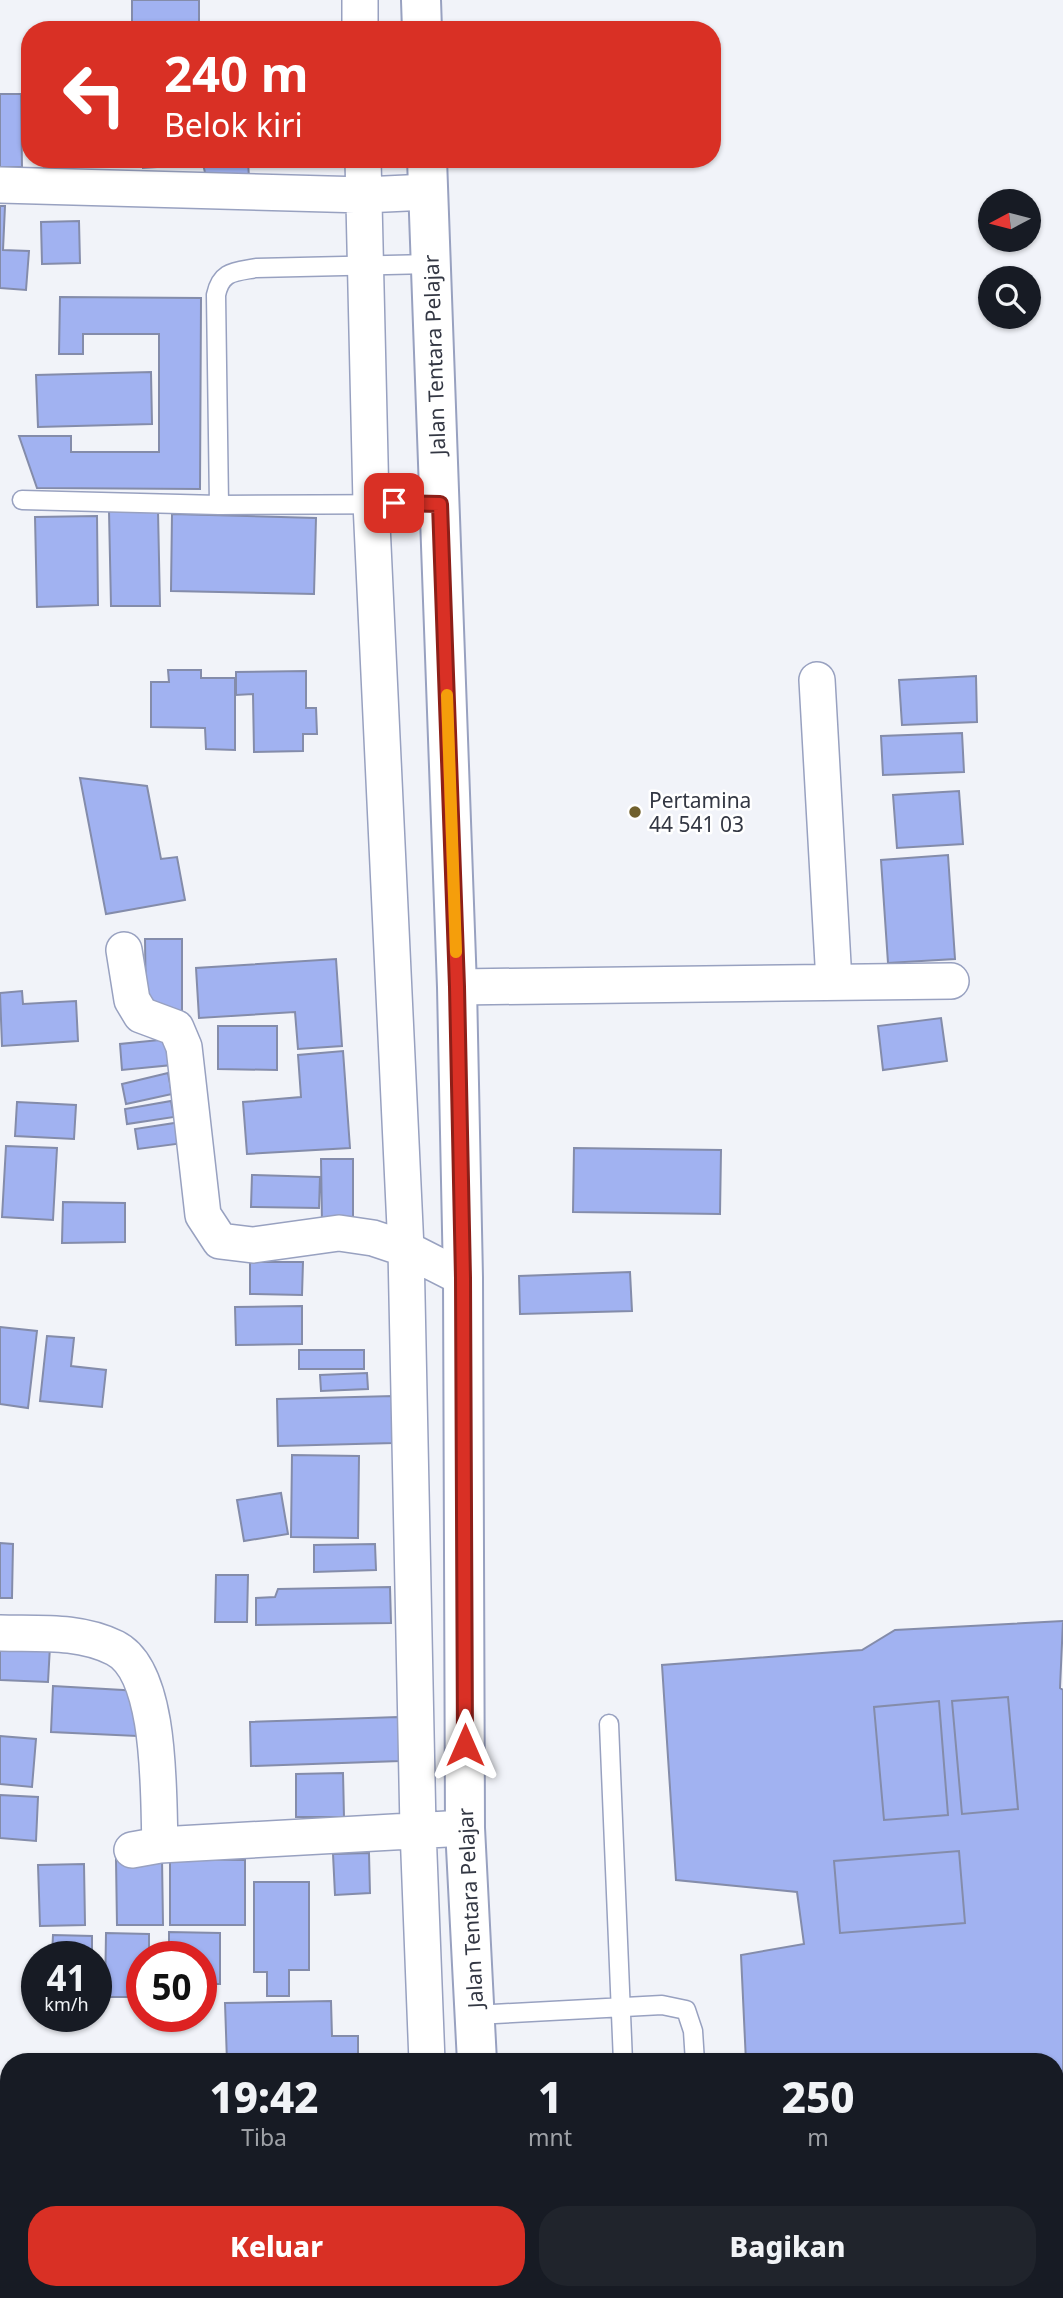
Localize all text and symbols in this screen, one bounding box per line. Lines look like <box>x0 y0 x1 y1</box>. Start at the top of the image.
text: 240 m <box>164 40 309 106</box>
icon: left <box>49 49 140 140</box>
text: Belok kiri <box>164 103 303 146</box>
north arrow <box>978 189 1041 252</box>
map controls <box>978 189 1041 329</box>
street label: Jalan Tentara Pelajar <box>416 254 452 458</box>
button: search <box>978 266 1041 329</box>
pin <box>364 473 424 533</box>
icon: arrive <box>375 484 413 522</box>
place label: Pertamina 44 541 03 <box>649 786 751 838</box>
marker: Pertamina 44 541 03 <box>627 804 643 820</box>
position arrow <box>428 1708 502 1782</box>
street label: Jalan Tentara Pelajar <box>451 1807 489 2011</box>
speed limit sign: 50 <box>126 1941 217 2032</box>
text: 41 <box>46 1954 87 2001</box>
text: km/h <box>44 1992 89 2016</box>
text: 19:42 <box>210 2068 319 2125</box>
text: 1 <box>538 2068 562 2125</box>
text: 250 <box>782 2068 854 2125</box>
text: Tiba <box>241 2121 287 2153</box>
text: mnt <box>528 2121 572 2153</box>
text: m <box>807 2121 829 2153</box>
button: Keluar <box>28 2206 525 2286</box>
button: Bagikan <box>539 2206 1036 2286</box>

